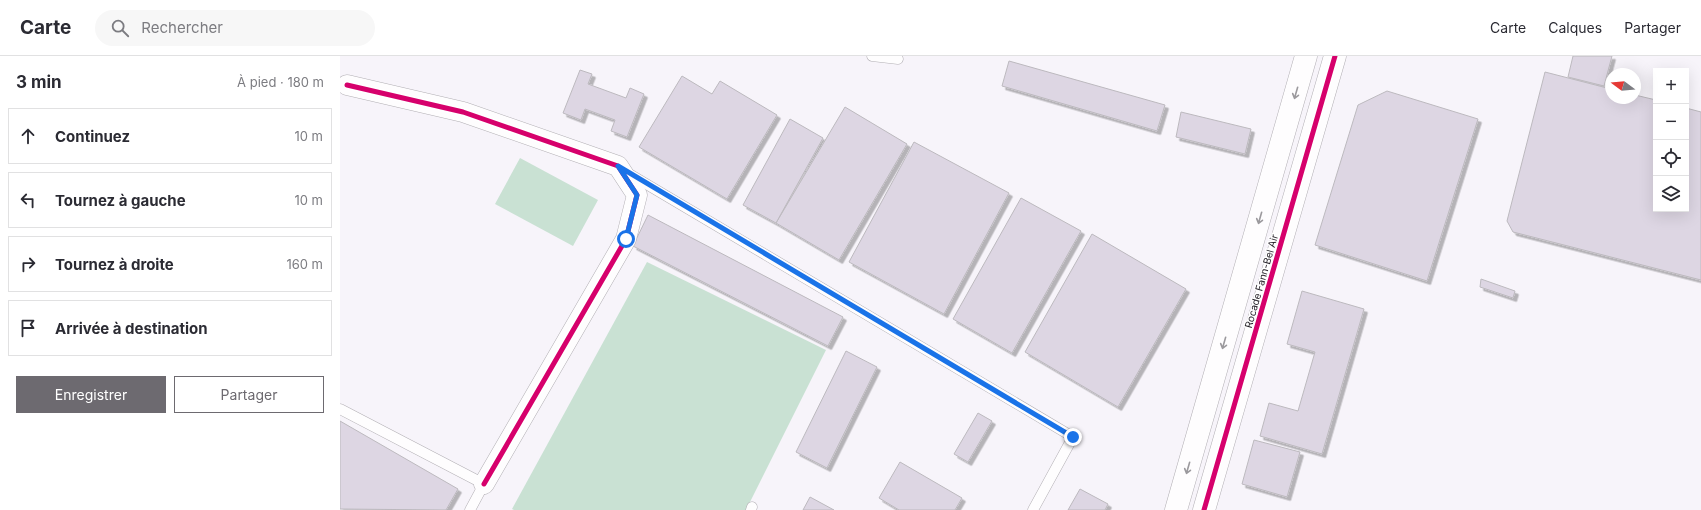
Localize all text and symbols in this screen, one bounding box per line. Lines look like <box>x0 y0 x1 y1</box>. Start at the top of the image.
search box <box>95 10 375 46</box>
text: Carte <box>20 16 71 39</box>
icon: search <box>109 17 131 39</box>
text: Rechercher <box>141 18 223 37</box>
text: Carte <box>1490 19 1526 36</box>
text: Calques <box>1548 19 1602 36</box>
text: Partager <box>1624 19 1681 36</box>
north arrow <box>1605 68 1641 104</box>
map controls <box>1653 68 1689 212</box>
button: + <box>1653 68 1689 104</box>
text: 3 min <box>16 72 62 92</box>
text: À pied · 180 m <box>237 74 324 90</box>
one-way arrow <box>1292 87 1299 100</box>
button: − <box>1653 104 1689 140</box>
icon: ahead <box>17 125 39 147</box>
text: Continuez <box>55 127 130 146</box>
text: 10 m <box>294 128 323 144</box>
button: locate <box>1653 140 1689 176</box>
button: layers <box>1653 176 1689 212</box>
icon: left <box>17 189 39 211</box>
text: Tournez à gauche <box>55 191 186 210</box>
text: 10 m <box>294 192 323 208</box>
one-way arrow <box>1256 212 1263 225</box>
route start <box>617 230 635 248</box>
street label: Rocade Fann-Bel Air <box>1242 233 1280 329</box>
icon: right <box>17 253 39 275</box>
text: Tournez à droite <box>55 255 174 274</box>
text: 160 m <box>286 256 323 272</box>
icon: arrive <box>17 317 39 339</box>
text: Arrivée à destination <box>55 319 208 338</box>
one-way arrow <box>1220 337 1227 350</box>
button: Enregistrer <box>16 376 166 413</box>
button: Partager <box>174 376 324 413</box>
route end <box>1064 428 1082 446</box>
one-way arrow <box>1184 462 1191 475</box>

